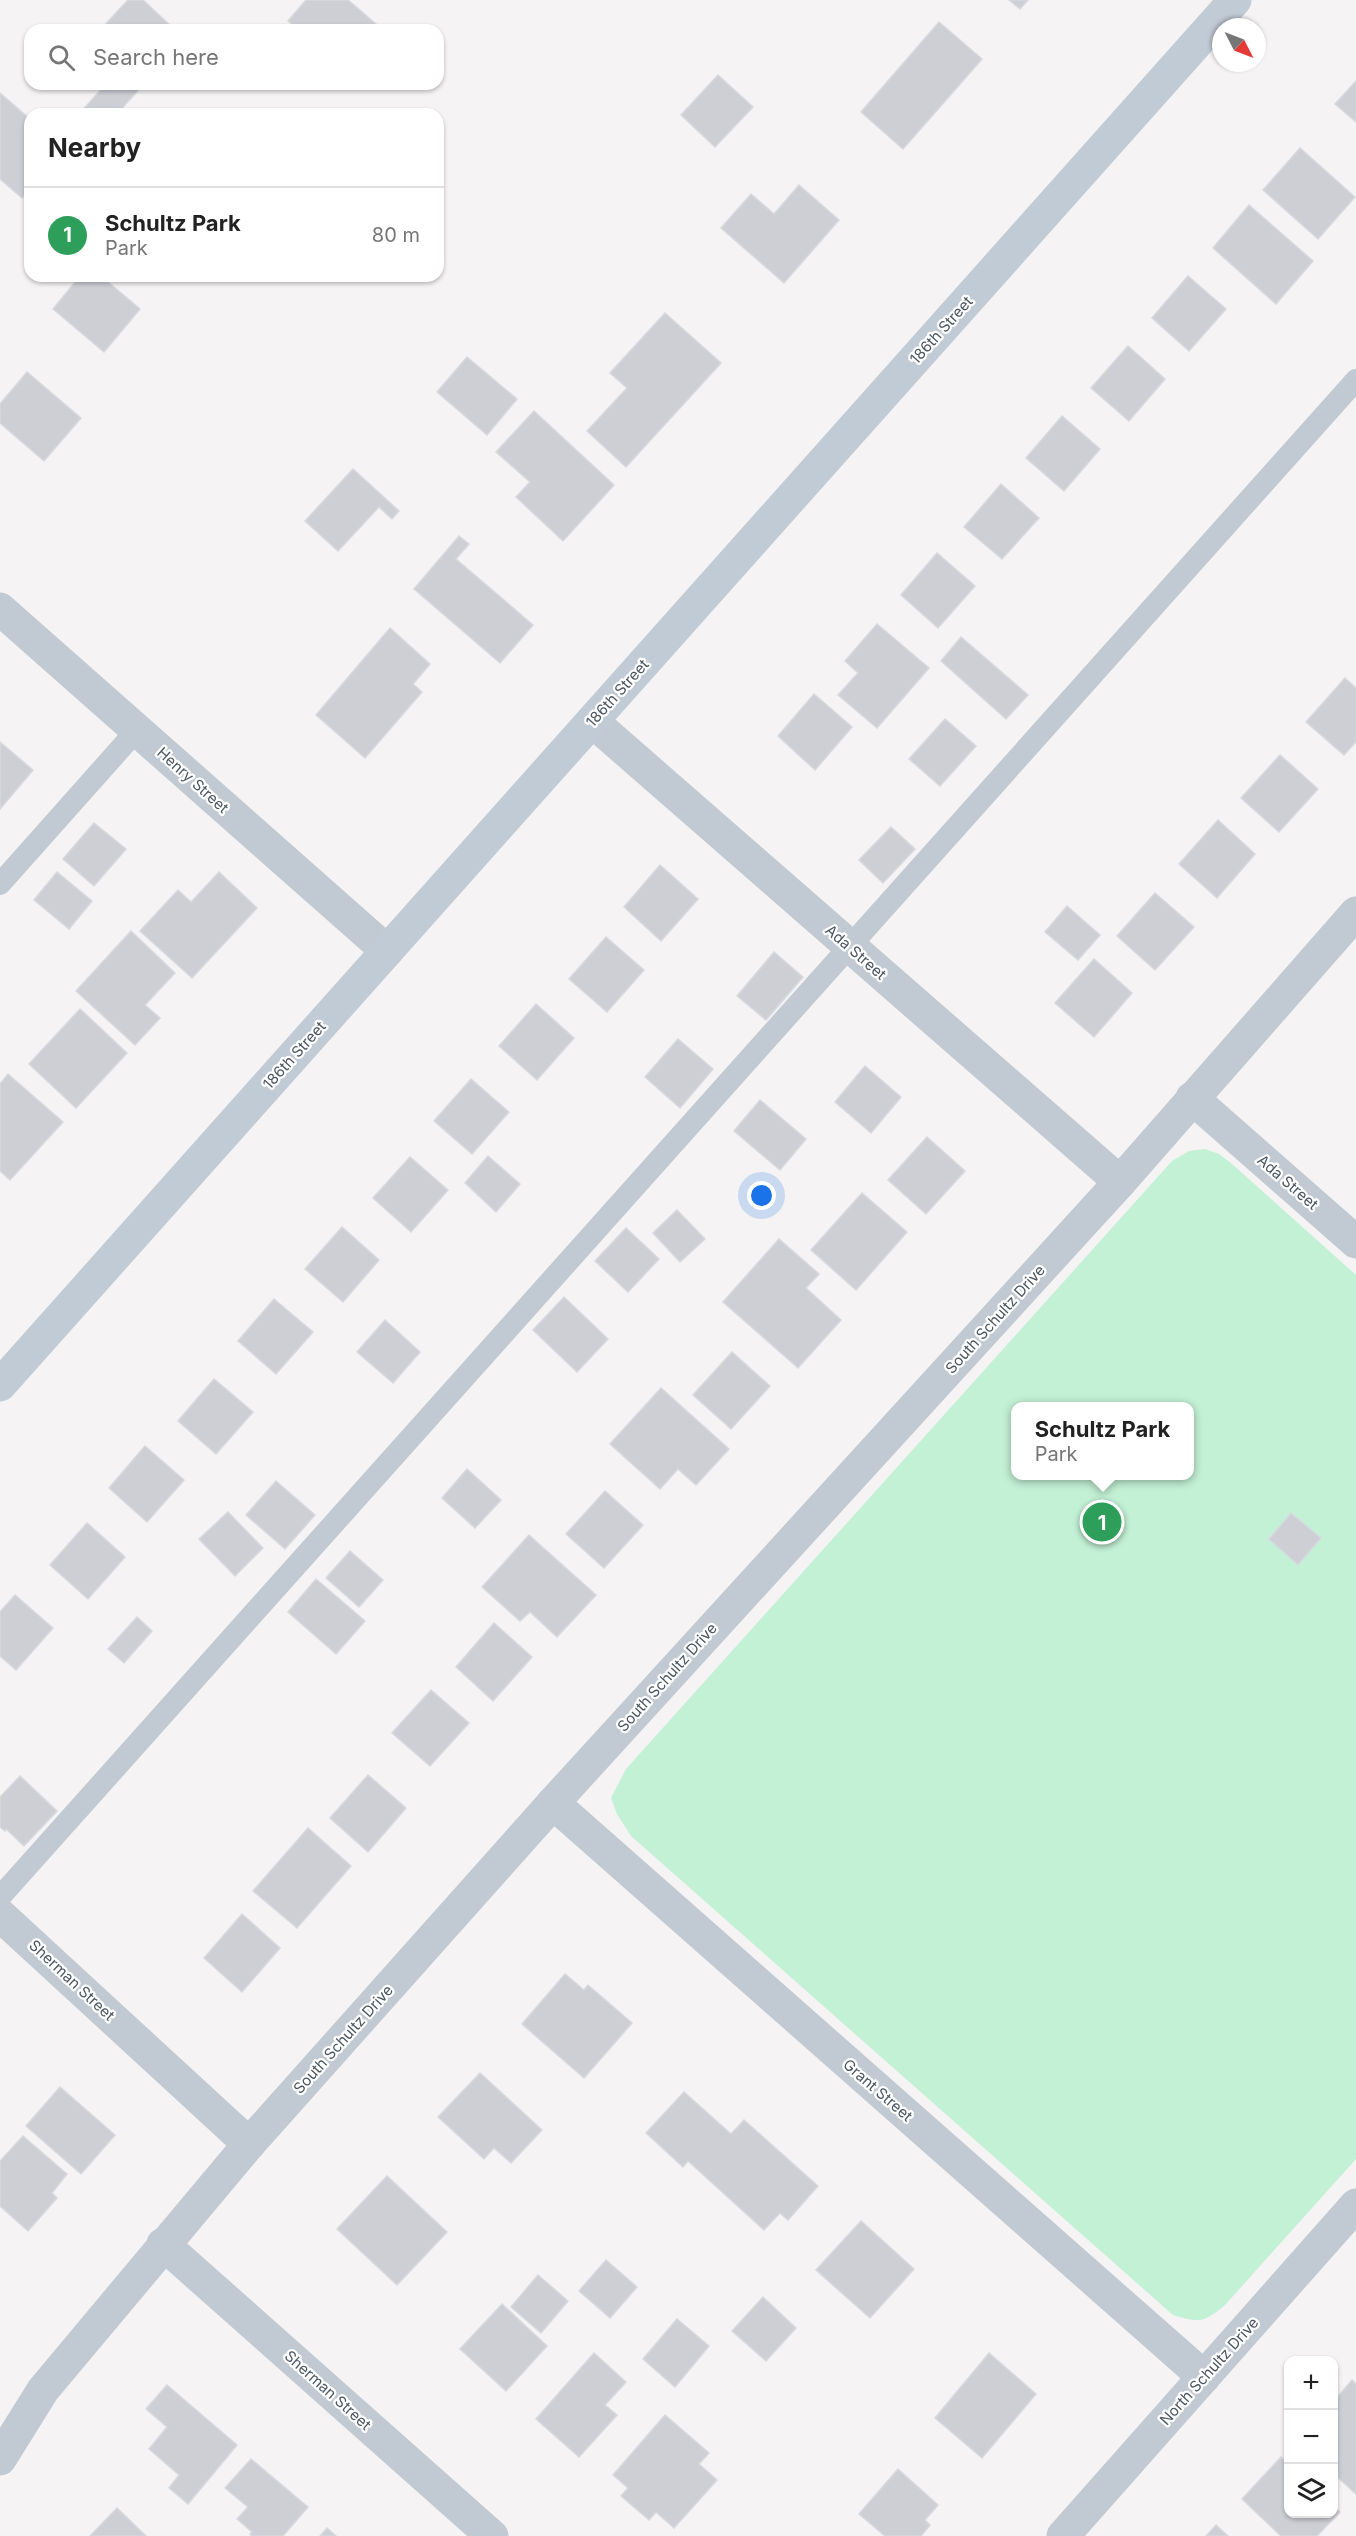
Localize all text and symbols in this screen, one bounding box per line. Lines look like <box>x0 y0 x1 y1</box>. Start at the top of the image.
north arrow <box>1212 18 1266 72</box>
search box <box>24 24 444 90</box>
icon: search <box>45 41 78 74</box>
text: Search here <box>93 44 219 70</box>
text: Nearby <box>48 132 141 163</box>
text: Schultz Park <box>105 210 241 236</box>
text: 1 <box>63 223 72 247</box>
text: 80 m <box>372 223 420 247</box>
text: Park <box>105 236 148 260</box>
street label: 186th Street <box>905 292 977 368</box>
street label: 186th Street <box>581 655 653 731</box>
street label: Henry Street <box>153 743 233 817</box>
street label: Ada Street <box>822 920 890 984</box>
street label: 186th Street <box>258 1017 330 1093</box>
street label: Ada Street <box>1254 1150 1322 1214</box>
your location <box>747 1181 776 1210</box>
street label: South Schultz Drive <box>941 1261 1049 1377</box>
popup <box>1011 1402 1194 1480</box>
text: Schultz Park <box>1035 1416 1170 1442</box>
text: Park <box>1035 1442 1077 1466</box>
pin: 1 <box>1082 1500 1122 1544</box>
street label: South Schultz Drive <box>613 1619 721 1735</box>
street label: Sherman Street <box>25 1936 119 2025</box>
street label: South Schultz Drive <box>289 1981 397 2097</box>
street label: Grant Street <box>839 2055 917 2125</box>
street label: North Schultz Drive <box>1156 2313 1262 2429</box>
street label: Sherman Street <box>281 2346 375 2434</box>
map controls <box>1284 2356 1338 2518</box>
button: + <box>1284 2356 1338 2410</box>
button: − <box>1284 2410 1338 2464</box>
button: layers <box>1284 2464 1338 2518</box>

